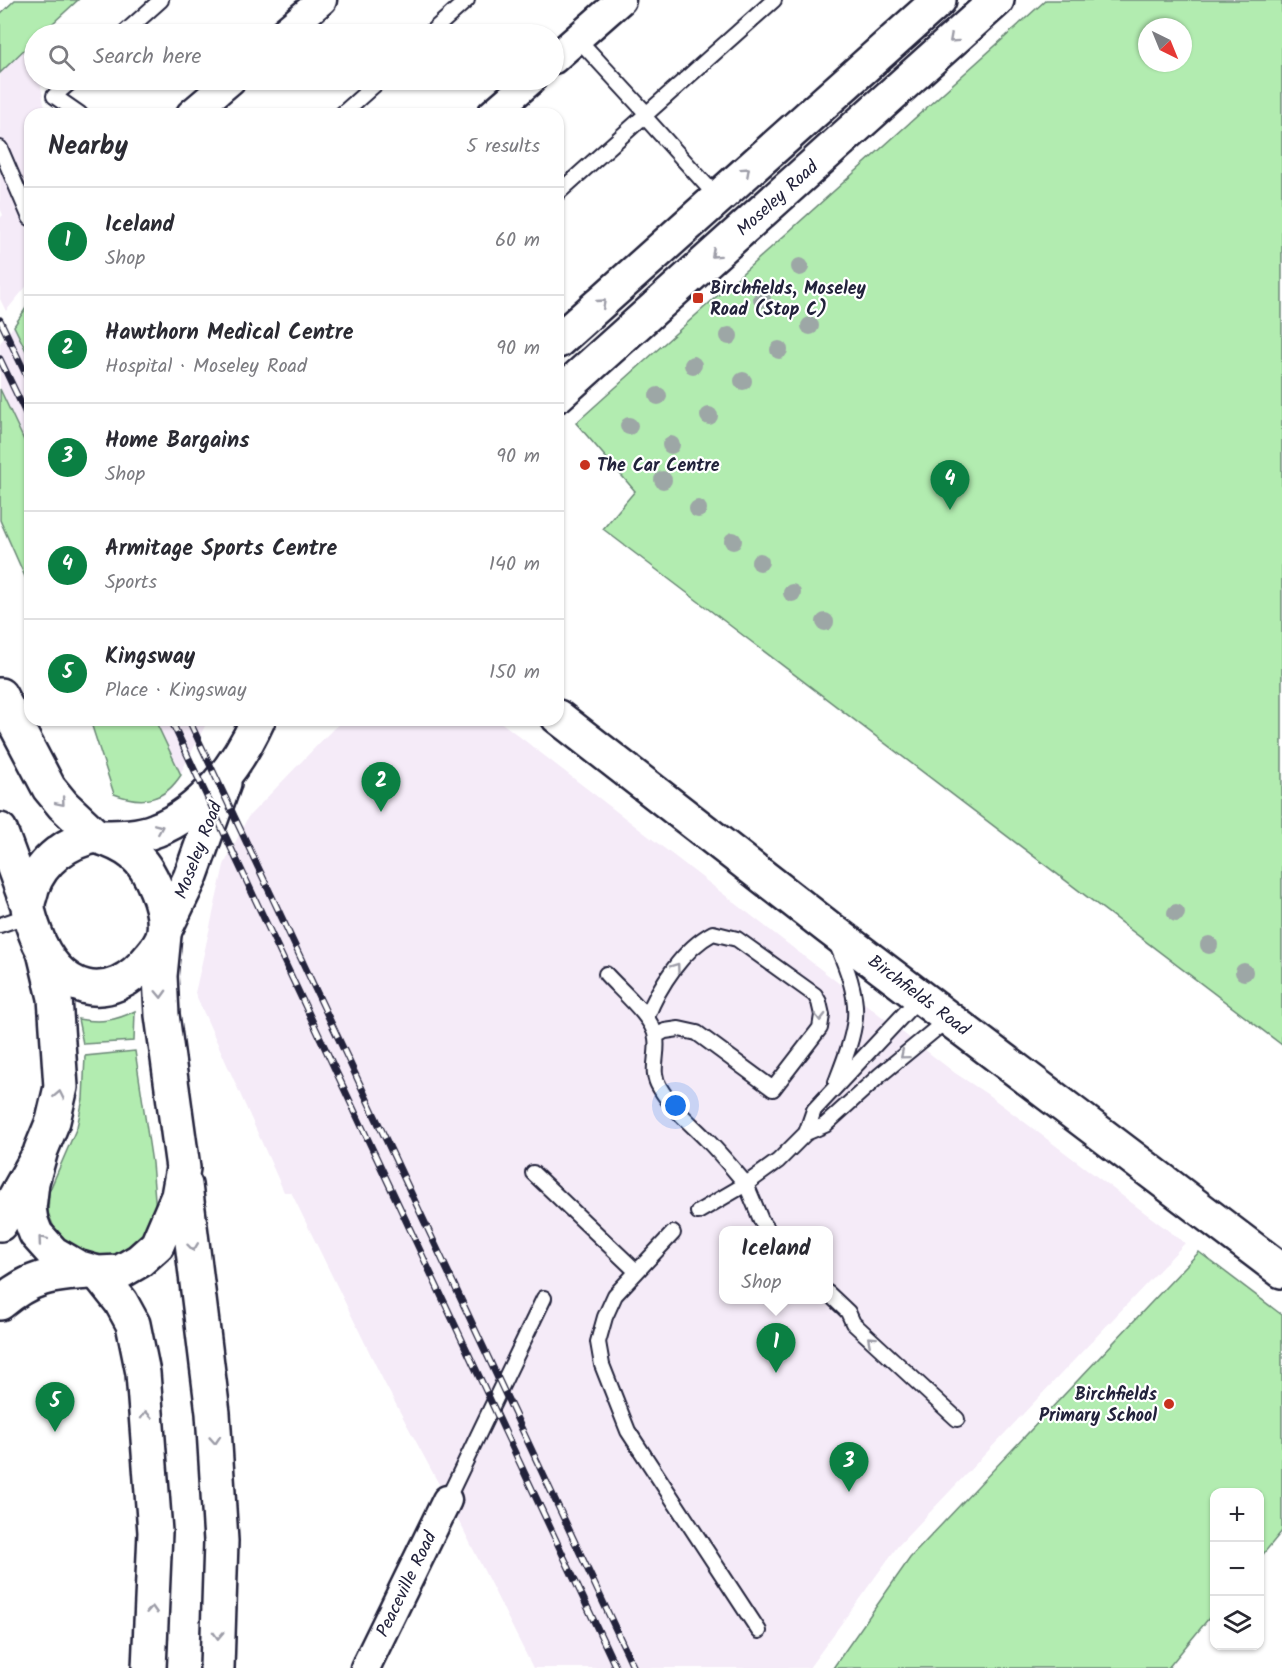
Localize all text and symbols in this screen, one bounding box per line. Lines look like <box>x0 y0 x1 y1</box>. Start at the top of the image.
north arrow <box>1138 18 1192 72</box>
search box <box>24 24 564 90</box>
one-way arrow <box>950 32 960 43</box>
text: Search here <box>93 40 201 75</box>
icon: search <box>45 41 78 74</box>
text: Nearby <box>48 126 128 168</box>
text: 5 results <box>466 131 540 163</box>
street label: Moseley Road <box>730 153 827 244</box>
one-way arrow <box>739 167 750 178</box>
text: Iceland <box>105 208 174 243</box>
text: 1 <box>64 225 71 257</box>
text: 60 m <box>495 225 540 257</box>
text: Shop <box>105 243 145 275</box>
one-way arrow <box>711 247 722 258</box>
place label: Birchfields, Moseley Road (Stop C) <box>710 275 867 325</box>
marker: Birchfields, Moseley Road (Stop C) <box>691 291 705 305</box>
one-way arrow <box>595 299 606 310</box>
text: Hawthorn Medical Centre <box>105 316 354 351</box>
text: 2 <box>62 333 73 365</box>
text: 90 m <box>496 333 540 365</box>
text: Hospital · Moseley Road <box>105 351 307 383</box>
text: Home Bargains <box>105 424 249 459</box>
text: 3 <box>62 441 73 473</box>
text: 90 m <box>496 441 540 473</box>
place label: The Car Centre <box>597 452 720 481</box>
marker: The Car Centre <box>578 458 592 472</box>
text: Shop <box>105 459 145 491</box>
pin: 4 <box>930 460 970 510</box>
text: Armitage Sports Centre <box>105 532 337 567</box>
text: 4 <box>62 549 73 581</box>
text: 140 m <box>489 549 540 581</box>
text: Sports <box>105 567 157 599</box>
text: Kingsway <box>105 640 195 675</box>
text: 5 <box>62 657 73 689</box>
text: 150 m <box>489 657 540 689</box>
text: Place · Kingsway <box>105 675 246 707</box>
pin: 2 <box>362 762 400 812</box>
one-way arrow <box>53 795 64 806</box>
street label: Moseley Road <box>168 797 232 904</box>
one-way arrow <box>152 823 163 835</box>
street label: Birchfields Road <box>861 948 976 1045</box>
one-way arrow <box>669 963 680 974</box>
one-way arrow <box>155 989 167 998</box>
one-way arrow <box>814 1013 826 1022</box>
one-way arrow <box>900 1047 911 1058</box>
one-way arrow <box>52 1090 65 1100</box>
your location <box>661 1091 690 1120</box>
popup <box>719 1226 833 1304</box>
text: Iceland <box>741 1232 811 1267</box>
one-way arrow <box>38 1236 49 1247</box>
one-way arrow <box>186 1242 198 1251</box>
text: Shop <box>741 1267 781 1299</box>
pin: 1 <box>756 1324 796 1373</box>
one-way arrow <box>867 1336 878 1347</box>
place label: Birchfields Primary School <box>1039 1381 1158 1431</box>
pin: 5 <box>36 1382 74 1432</box>
marker: Birchfields Primary School <box>1162 1397 1176 1411</box>
one-way arrow <box>140 1410 153 1420</box>
one-way arrow <box>208 1436 221 1445</box>
pin: 3 <box>830 1442 868 1492</box>
map controls <box>1210 1488 1264 1650</box>
button: + <box>1210 1488 1264 1542</box>
street label: Peaceville Road <box>369 1526 446 1642</box>
button: − <box>1210 1542 1264 1596</box>
button: layers <box>1210 1596 1264 1650</box>
one-way arrow <box>145 1605 158 1614</box>
one-way arrow <box>212 1631 225 1640</box>

